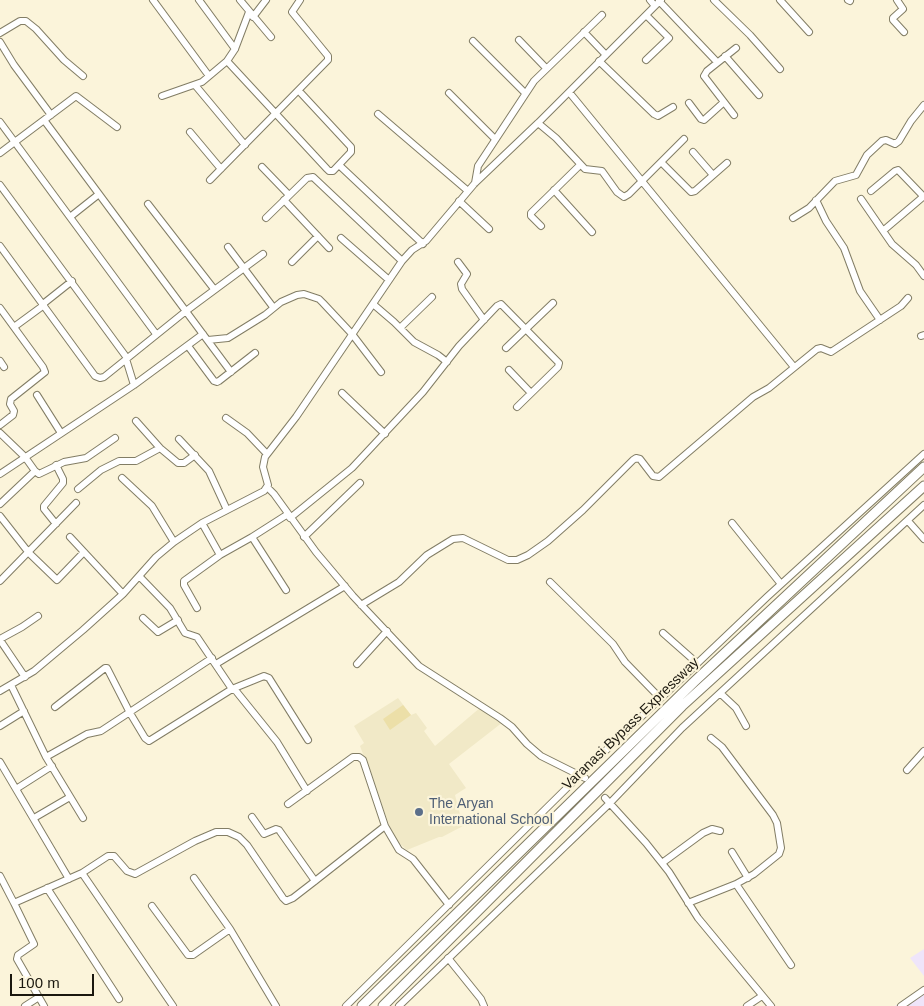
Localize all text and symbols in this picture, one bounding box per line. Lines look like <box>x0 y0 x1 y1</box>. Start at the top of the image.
street label: Varanasi Bypass Expressway <box>559 654 703 794</box>
place label: The Aryan International School <box>429 796 553 829</box>
marker: The Aryan International School <box>413 806 425 818</box>
scale bar <box>12 964 96 996</box>
text: 100 m <box>18 974 60 991</box>

